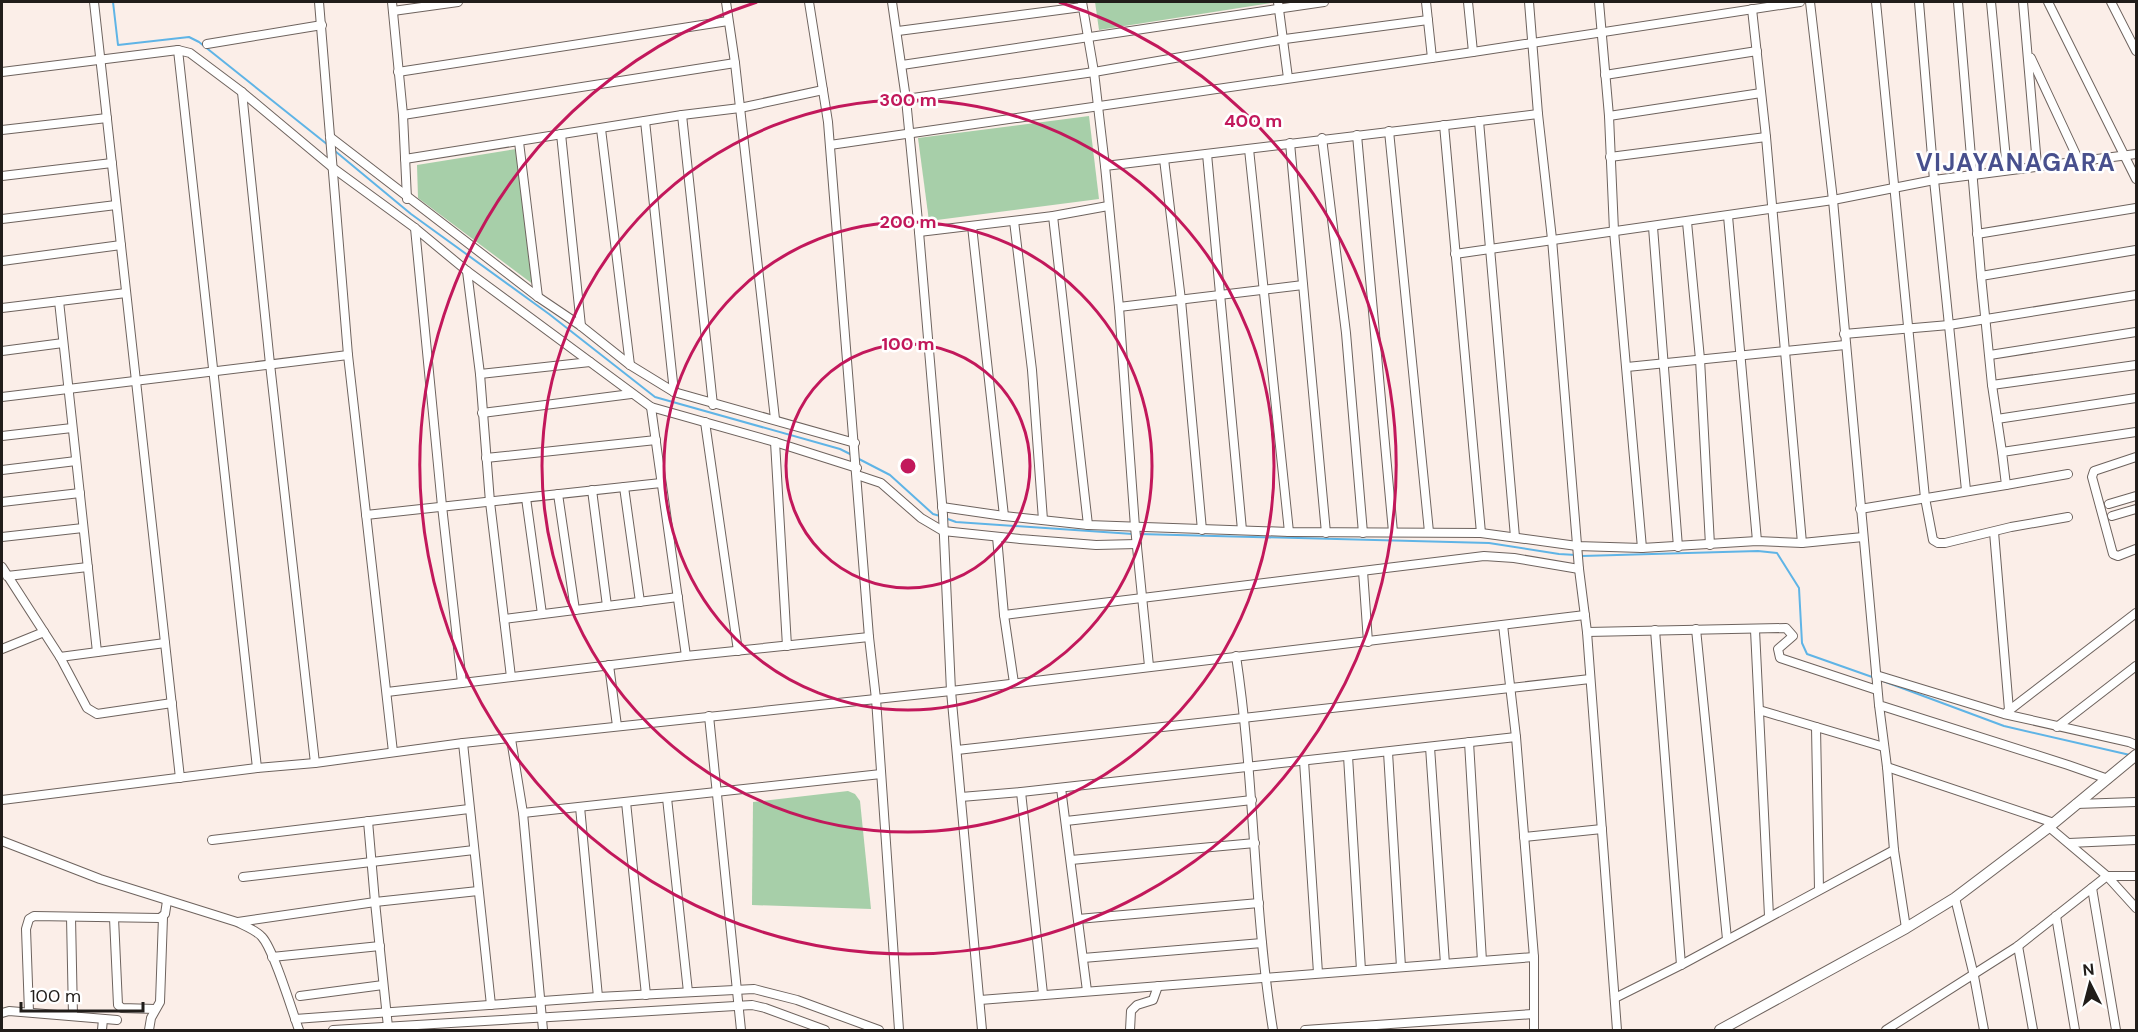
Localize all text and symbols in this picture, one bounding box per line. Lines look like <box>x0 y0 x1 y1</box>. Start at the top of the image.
text: 300 m <box>879 88 937 112</box>
text: 400 m <box>1224 109 1282 133</box>
district label: VIJAYANAGARA <box>1916 147 2116 178</box>
text: 200 m <box>880 210 936 234</box>
text: 100 m <box>881 332 935 356</box>
centre of rings <box>898 456 918 476</box>
north arrow <box>2060 954 2120 1014</box>
text: N <box>2082 959 2095 981</box>
scale bar <box>21 975 142 1013</box>
text: 100 m <box>30 984 81 1008</box>

